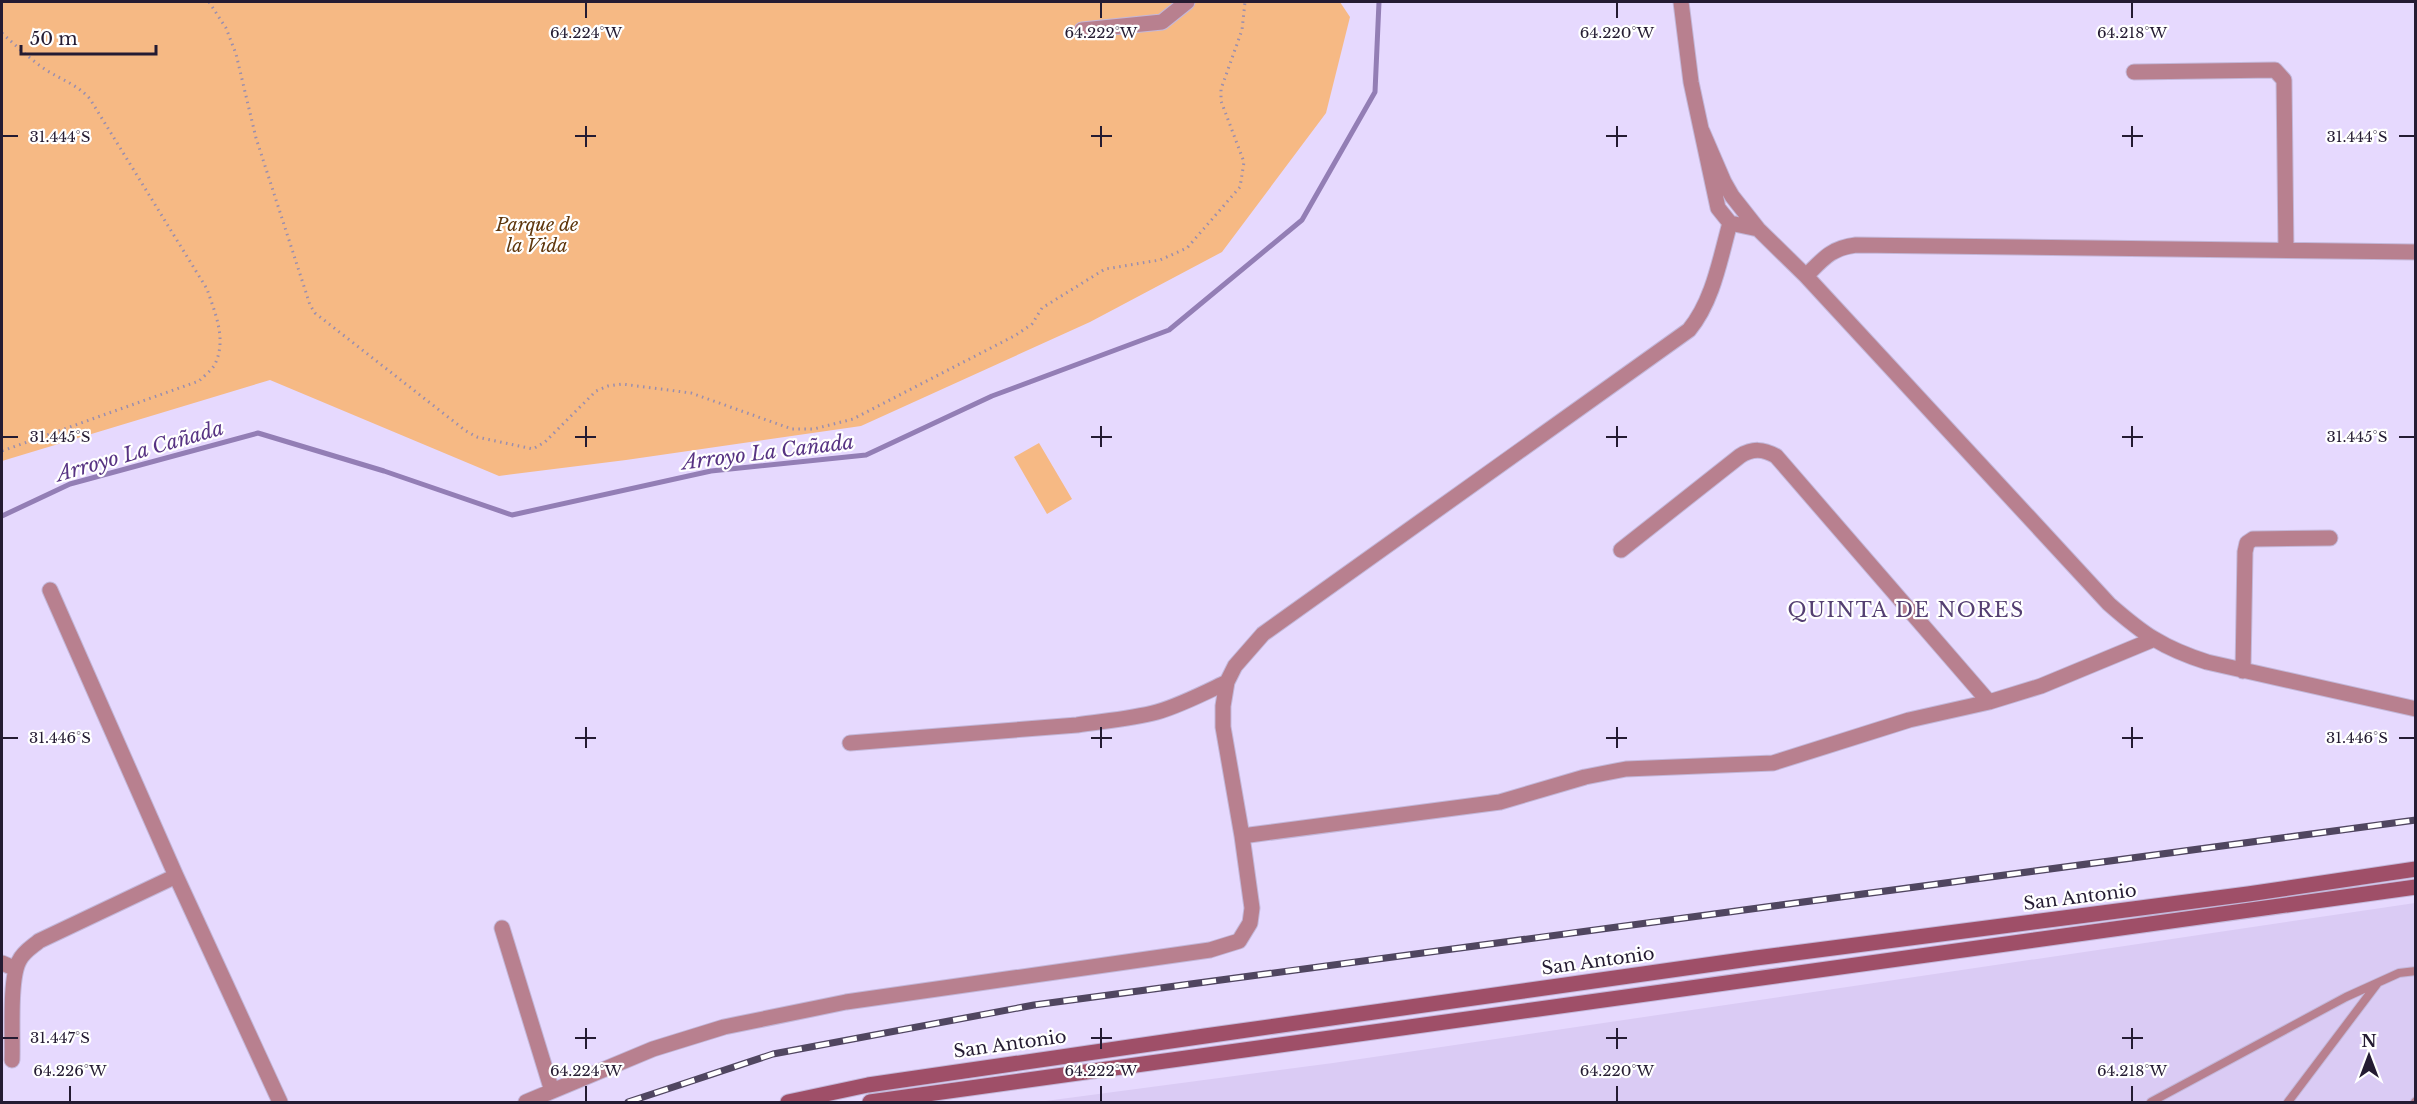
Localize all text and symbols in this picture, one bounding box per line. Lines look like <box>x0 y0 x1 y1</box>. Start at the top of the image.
scale bar <box>21 18 156 56</box>
text: 64.224°W <box>550 23 622 42</box>
text: 64.222°W <box>1065 23 1138 42</box>
text: 64.220°W <box>1580 23 1655 42</box>
text: 64.218°W <box>2097 23 2167 42</box>
text: 50 m <box>30 28 78 50</box>
text: 31.444°S <box>30 127 90 146</box>
text: 31.444°S <box>2327 127 2387 146</box>
park label: Parque de la Vida <box>495 214 578 257</box>
water label: Arroyo La Cañada <box>51 416 226 487</box>
text: 31.445°S <box>30 427 90 446</box>
text: 31.445°S <box>2327 427 2387 446</box>
water label: Arroyo La Cañada <box>678 430 855 475</box>
district label: QUINTA DE NORES <box>1787 598 2025 622</box>
text: 31.446°S <box>29 728 91 747</box>
text: 31.446°S <box>2326 728 2388 747</box>
street label: San Antonio <box>2022 879 2138 915</box>
street label: San Antonio <box>1540 942 1656 980</box>
street label: San Antonio <box>952 1025 1068 1063</box>
north arrow <box>2339 1026 2399 1086</box>
text: 31.447°S <box>30 1028 90 1047</box>
text: N <box>2361 1031 2377 1051</box>
text: 64.226°W <box>33 1061 107 1080</box>
text: 64.224°W <box>550 1061 622 1080</box>
text: 64.222°W <box>1065 1061 1138 1080</box>
text: 64.220°W <box>1580 1061 1655 1080</box>
text: 64.218°W <box>2097 1061 2167 1080</box>

